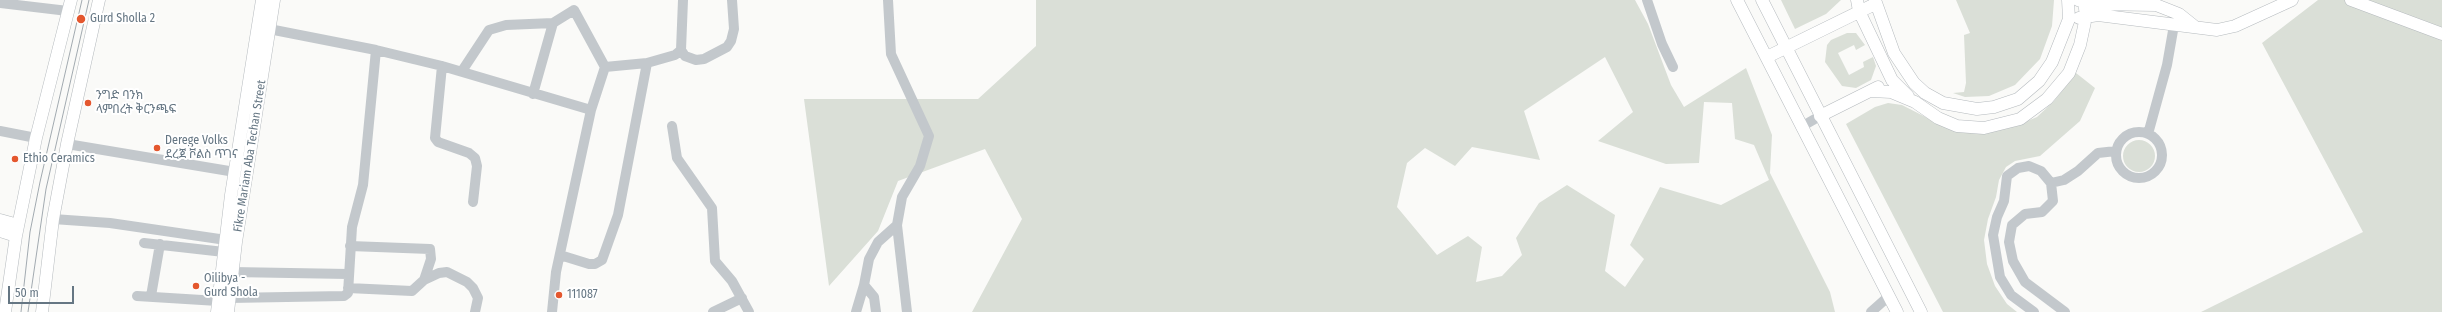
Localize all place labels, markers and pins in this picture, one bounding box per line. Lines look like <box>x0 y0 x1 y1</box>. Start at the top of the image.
place label: Gurd Sholla 2 <box>90 12 155 26</box>
marker: Gurd Sholla 2 <box>75 13 87 25</box>
place label: ንግድ ባንክ ላምበረት ቅርንጫፍ <box>96 89 176 117</box>
marker: ንግድ ባንክ ላምበረት ቅርንጫፍ <box>83 98 93 108</box>
place label: Derege Volks ደረጀ ቮልስ ጥገና <box>165 134 238 162</box>
marker: Derege Volks ደረጀ ቮልስ ጥገና <box>152 143 162 153</box>
place label: Ethio Ceramics <box>23 152 95 166</box>
marker: Ethio Ceramics <box>10 154 20 164</box>
place label: Oilibya - Gurd Shola <box>204 272 258 300</box>
marker: Oilibya - Gurd Shola <box>191 281 201 291</box>
place label: 111087 <box>567 288 598 302</box>
marker: 111087 <box>554 290 564 300</box>

